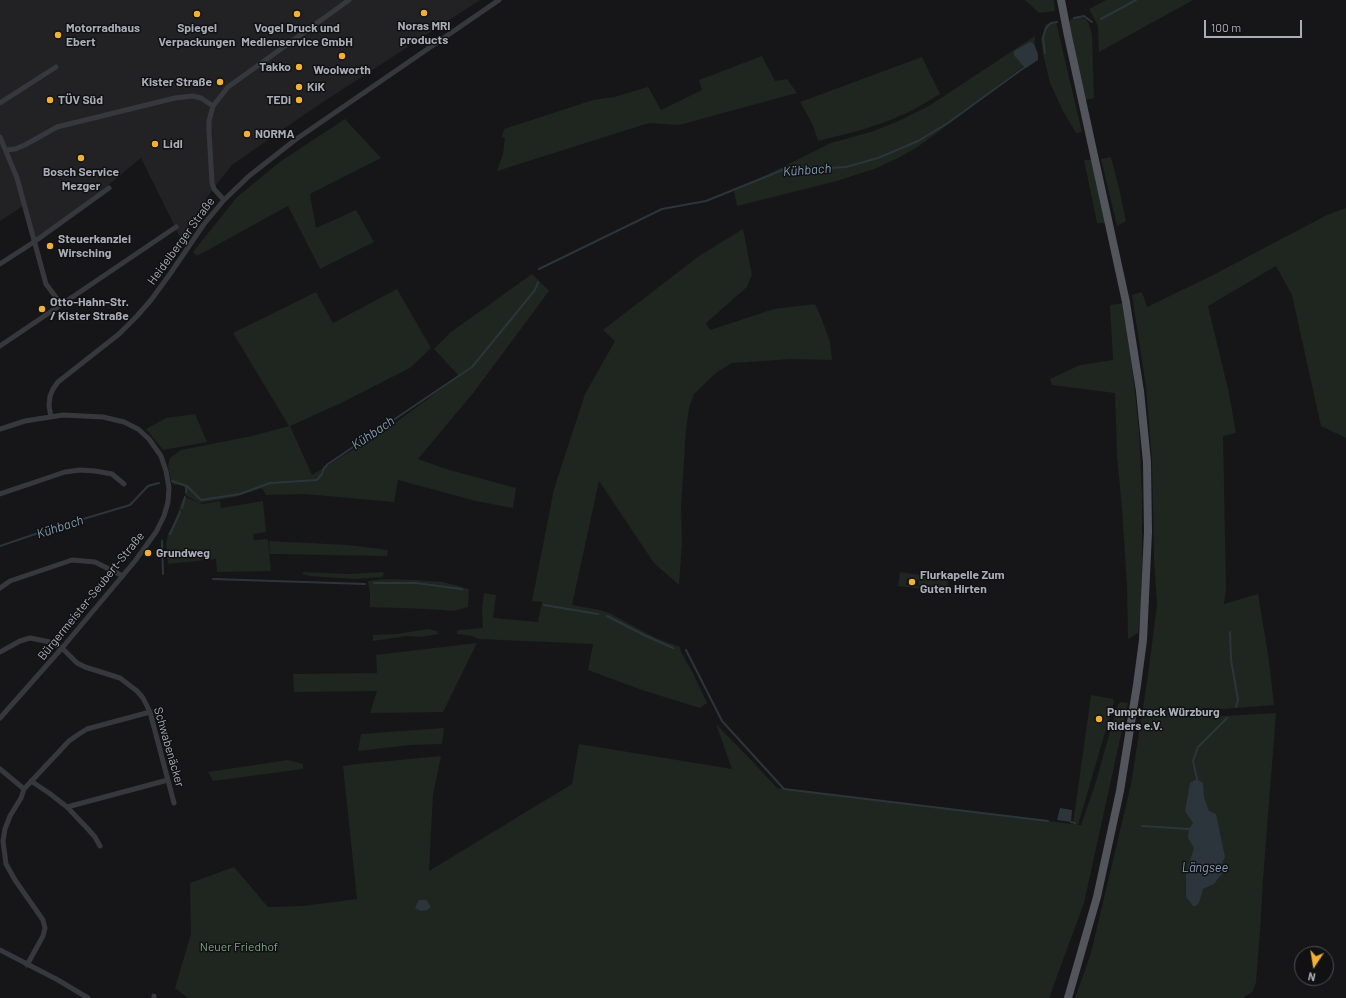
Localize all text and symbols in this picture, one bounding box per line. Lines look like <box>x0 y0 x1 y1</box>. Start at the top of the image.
marker: Noras MRI products <box>419 8 429 18</box>
marker: Spiegel Verpackungen <box>192 9 202 19</box>
marker: Vogel Druck und Medienservice GmbH <box>292 9 302 19</box>
scale bar <box>1206 12 1304 38</box>
place label: Noras MRI products <box>397 19 451 47</box>
text: 100 m <box>1211 20 1241 34</box>
place label: Motorradhaus Ebert <box>66 21 140 49</box>
place label: Spiegel Verpackungen <box>159 21 235 49</box>
place label: Vogel Druck und Medienservice GmbH <box>241 21 353 49</box>
marker: Motorradhaus Ebert <box>53 30 63 40</box>
marker: Woolworth <box>337 51 347 61</box>
place label: Takko <box>259 60 291 74</box>
marker: Takko <box>294 62 304 72</box>
place label: Woolworth <box>313 63 371 77</box>
place label: Kister Straße <box>141 75 212 89</box>
marker: Kister Straße <box>215 77 225 87</box>
place label: KiK <box>307 80 325 94</box>
marker: KiK <box>294 82 304 92</box>
place label: TÜV Süd <box>58 93 103 107</box>
place label: TEDi <box>266 93 291 107</box>
marker: TÜV Süd <box>45 95 55 105</box>
marker: TEDi <box>294 95 304 105</box>
place label: NORMA <box>255 127 294 141</box>
marker: NORMA <box>242 129 252 139</box>
place label: Lidl <box>163 137 183 151</box>
marker: Lidl <box>150 139 160 149</box>
marker: Bosch Service Mezger <box>76 153 86 163</box>
water label: Kühbach <box>782 161 832 179</box>
place label: Bosch Service Mezger <box>43 165 119 193</box>
street label: Heidelberger Straße <box>144 194 218 288</box>
place label: Steuerkanzlei Wirsching <box>58 232 131 260</box>
marker: Steuerkanzlei Wirsching <box>45 241 55 251</box>
place label: Otto-Hahn-Str. / Kister Straße <box>50 295 129 323</box>
marker: Otto-Hahn-Str. / Kister Straße <box>37 304 47 314</box>
water label: Kühbach <box>349 413 397 453</box>
water label: Kühbach <box>35 512 85 542</box>
street label: Bürgermeister-Seubert-Straße <box>35 529 147 663</box>
place label: Grundweg <box>156 546 210 560</box>
marker: Grundweg <box>143 548 153 558</box>
place label: Flurkapelle Zum Guten Hirten <box>920 568 1005 596</box>
marker: Flurkapelle Zum Guten Hirten <box>907 577 917 587</box>
street label: Schwabenäcker <box>151 705 187 789</box>
place label: Pumptrack Würzburg Riders e.V. <box>1107 705 1220 733</box>
marker: Pumptrack Würzburg Riders e.V. <box>1094 714 1104 724</box>
water label: Längsee <box>1182 860 1228 876</box>
park label: Neuer Friedhof <box>200 940 278 954</box>
north arrow <box>1294 946 1334 986</box>
text: N <box>1307 970 1317 984</box>

